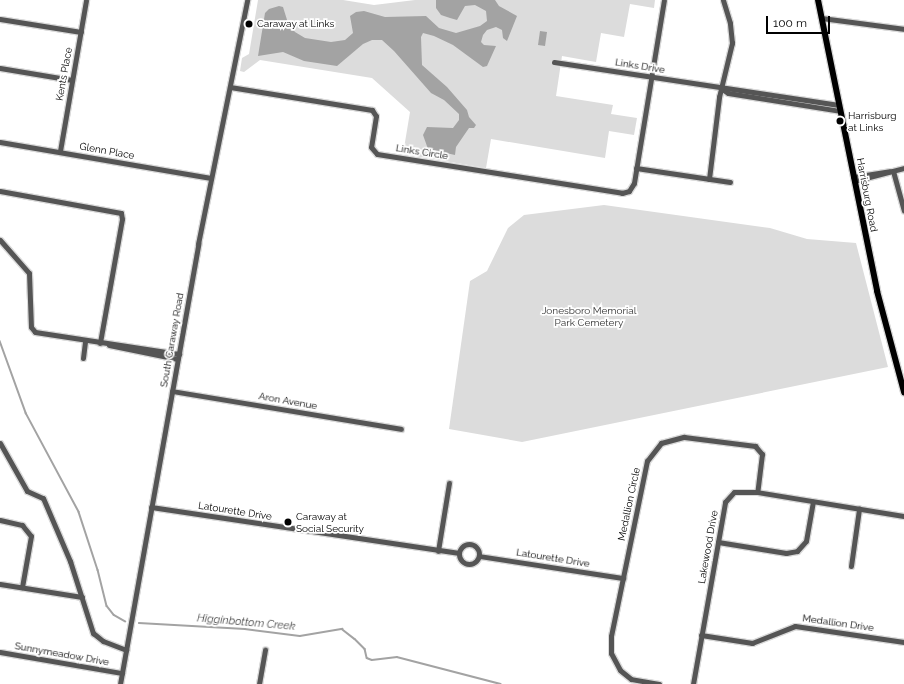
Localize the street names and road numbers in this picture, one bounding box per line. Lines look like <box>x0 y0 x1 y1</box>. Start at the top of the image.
street label: Kents Place <box>53 46 75 102</box>
street label: Links Drive <box>614 56 666 76</box>
street label: Glenn Place <box>79 140 135 162</box>
street label: Links Circle <box>395 142 449 162</box>
street label: Harrisburg Road <box>854 157 880 233</box>
street label: South Caraway Road <box>158 292 186 388</box>
street label: Aron Avenue <box>258 390 318 412</box>
street label: Medallion Circle <box>615 466 643 542</box>
street label: Latourette Drive <box>197 499 273 523</box>
street label: Lakewood Drive <box>696 509 720 585</box>
street label: Latourette Drive <box>515 546 591 570</box>
street label: Medallion Drive <box>801 612 875 634</box>
street label: Sunnymeadow Drive <box>14 640 110 668</box>

